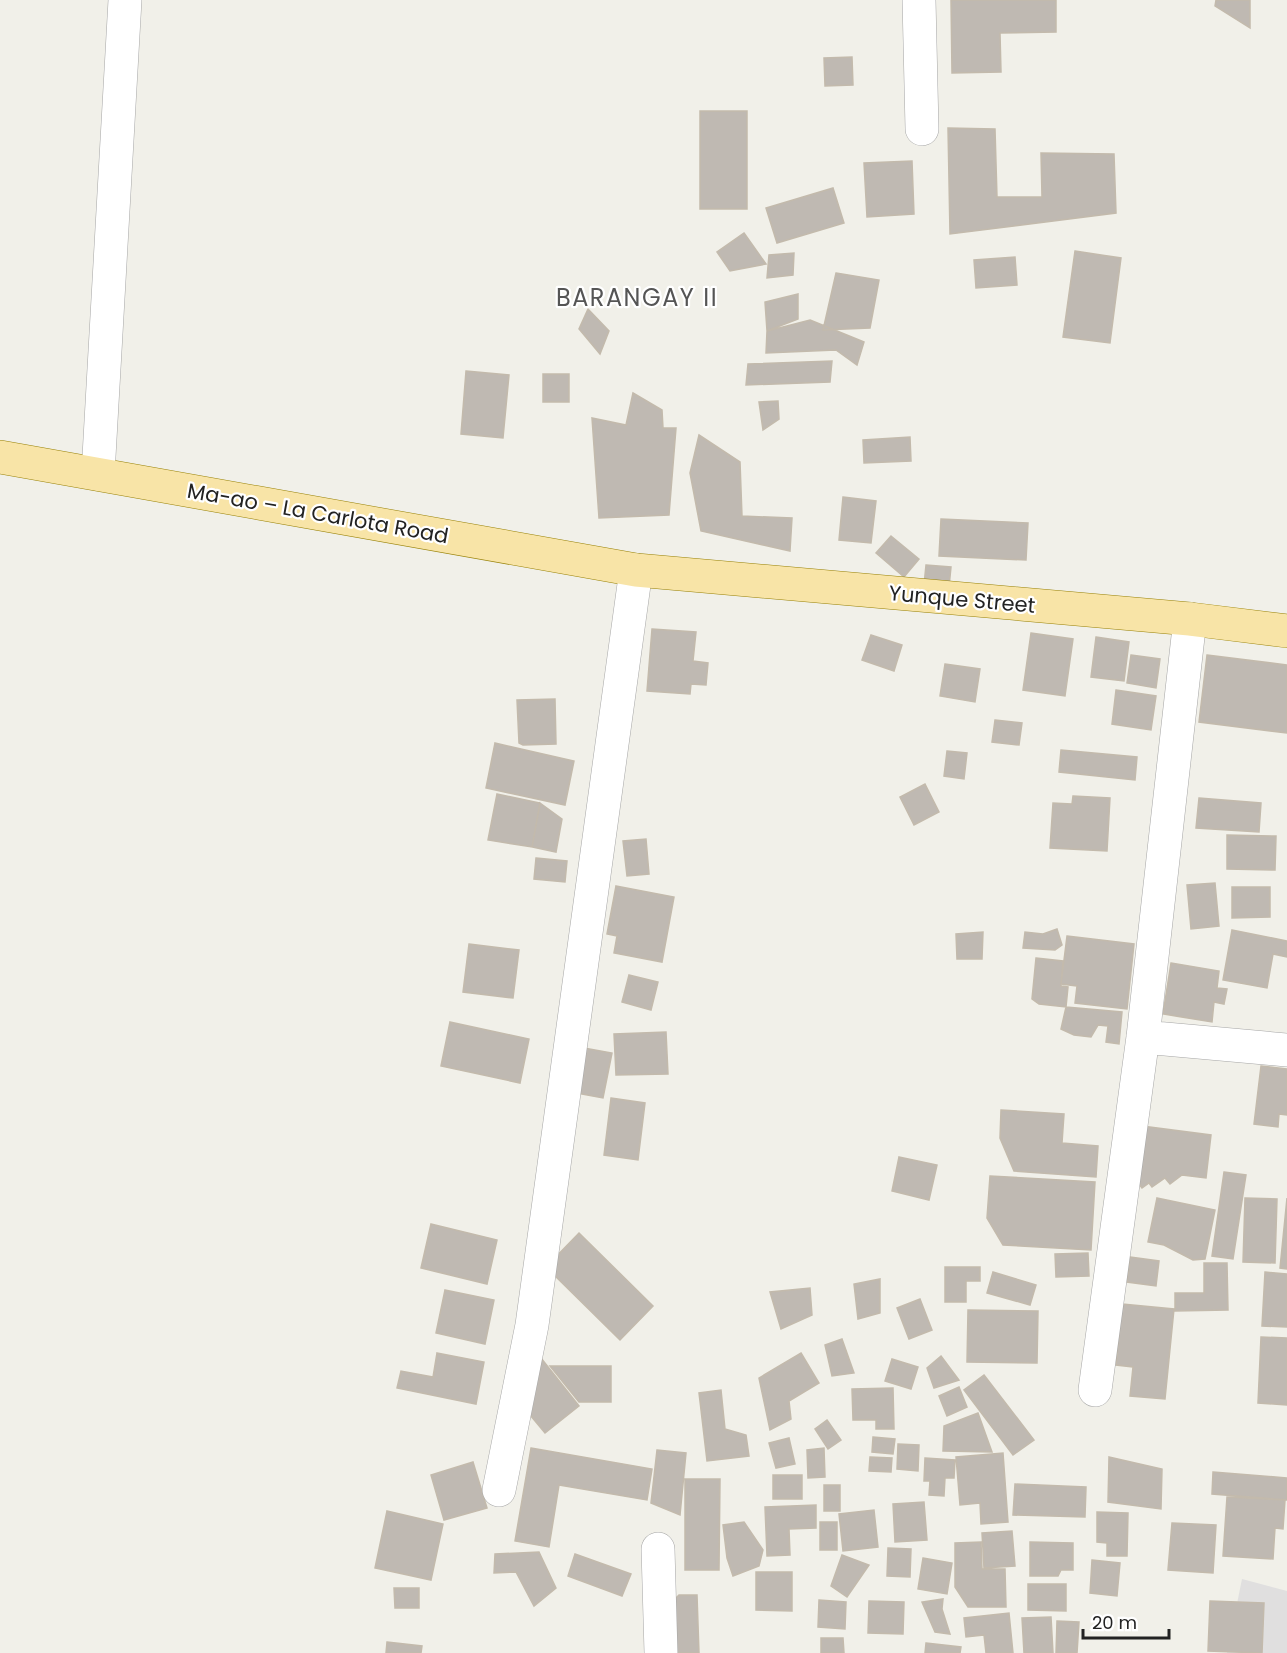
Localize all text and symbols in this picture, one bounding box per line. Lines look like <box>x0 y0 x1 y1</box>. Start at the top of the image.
district label: BARANGAY II <box>556 281 718 314</box>
street label: Ma-ao – La Carlota Road <box>185 476 451 550</box>
street label: Yunque Street <box>888 578 1036 620</box>
scale bar <box>1083 1602 1168 1640</box>
text: 20 m <box>1092 1610 1137 1635</box>

